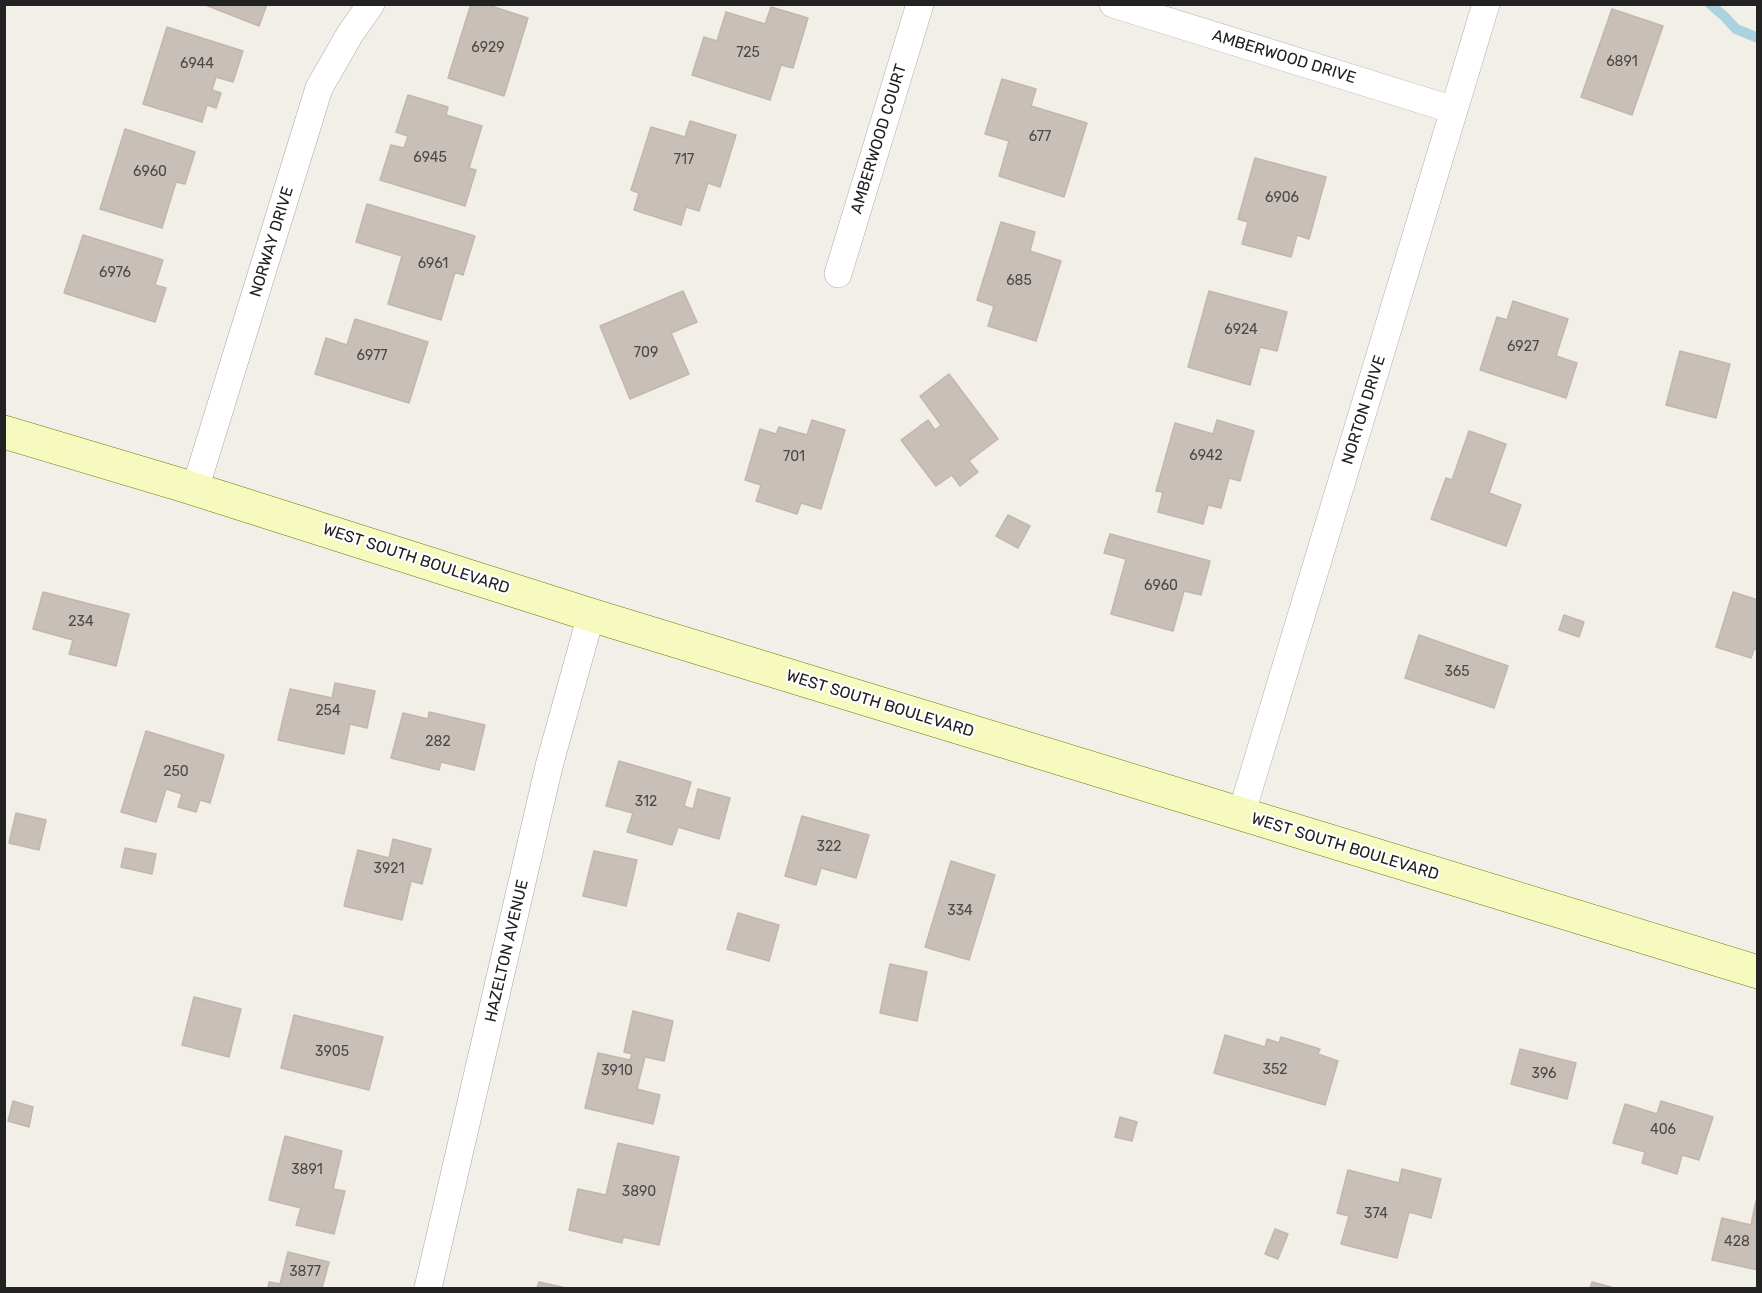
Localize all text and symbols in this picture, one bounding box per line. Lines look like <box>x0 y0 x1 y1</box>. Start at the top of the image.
street label: AMBERWOOD DRIVE <box>1210 26 1358 88</box>
house number: 6929 <box>471 40 505 56</box>
house number: 725 <box>736 45 760 61</box>
house number: 6891 <box>1606 54 1638 70</box>
house number: 6944 <box>180 56 214 72</box>
street label: AMBERWOOD COURT <box>847 62 911 216</box>
house number: 677 <box>1029 129 1051 145</box>
house number: 6945 <box>413 150 447 166</box>
house number: 717 <box>674 152 694 168</box>
house number: 6960 <box>133 164 167 180</box>
street label: NORWAY DRIVE <box>246 184 298 300</box>
house number: 6906 <box>1265 190 1299 206</box>
house number: 6961 <box>418 256 448 272</box>
house number: 6976 <box>99 265 131 281</box>
house number: 685 <box>1006 273 1032 289</box>
house number: 6924 <box>1224 322 1258 338</box>
house number: 6927 <box>1507 339 1539 355</box>
house number: 709 <box>634 345 658 361</box>
house number: 6977 <box>356 348 388 364</box>
street label: NORTON DRIVE <box>1338 353 1390 467</box>
house number: 6942 <box>1189 448 1223 464</box>
house number: 701 <box>783 449 805 465</box>
street label: WEST SOUTH BOULEVARD <box>320 520 512 598</box>
house number: 6960 <box>1144 578 1178 594</box>
house number: 234 <box>68 614 94 630</box>
house number: 365 <box>1444 664 1470 680</box>
street label: WEST SOUTH BOULEVARD <box>784 666 976 742</box>
house number: 254 <box>315 703 341 719</box>
house number: 282 <box>425 734 451 750</box>
house number: 250 <box>163 764 189 780</box>
house number: 312 <box>635 794 657 810</box>
street label: WEST SOUTH BOULEVARD <box>1249 809 1441 885</box>
house number: 322 <box>817 839 841 855</box>
house number: 3921 <box>374 861 404 877</box>
street label: HAZELTON AVENUE <box>481 878 533 1024</box>
house number: 334 <box>947 903 973 919</box>
house number: 3905 <box>315 1044 349 1060</box>
house number: 352 <box>1263 1062 1287 1078</box>
house number: 3910 <box>601 1063 633 1079</box>
house number: 396 <box>1531 1066 1557 1082</box>
house number: 406 <box>1650 1122 1676 1138</box>
house number: 3891 <box>291 1162 323 1178</box>
house number: 3890 <box>622 1184 656 1200</box>
house number: 374 <box>1364 1206 1388 1222</box>
house number: 428 <box>1724 1234 1750 1250</box>
house number: 3877 <box>289 1264 321 1280</box>

